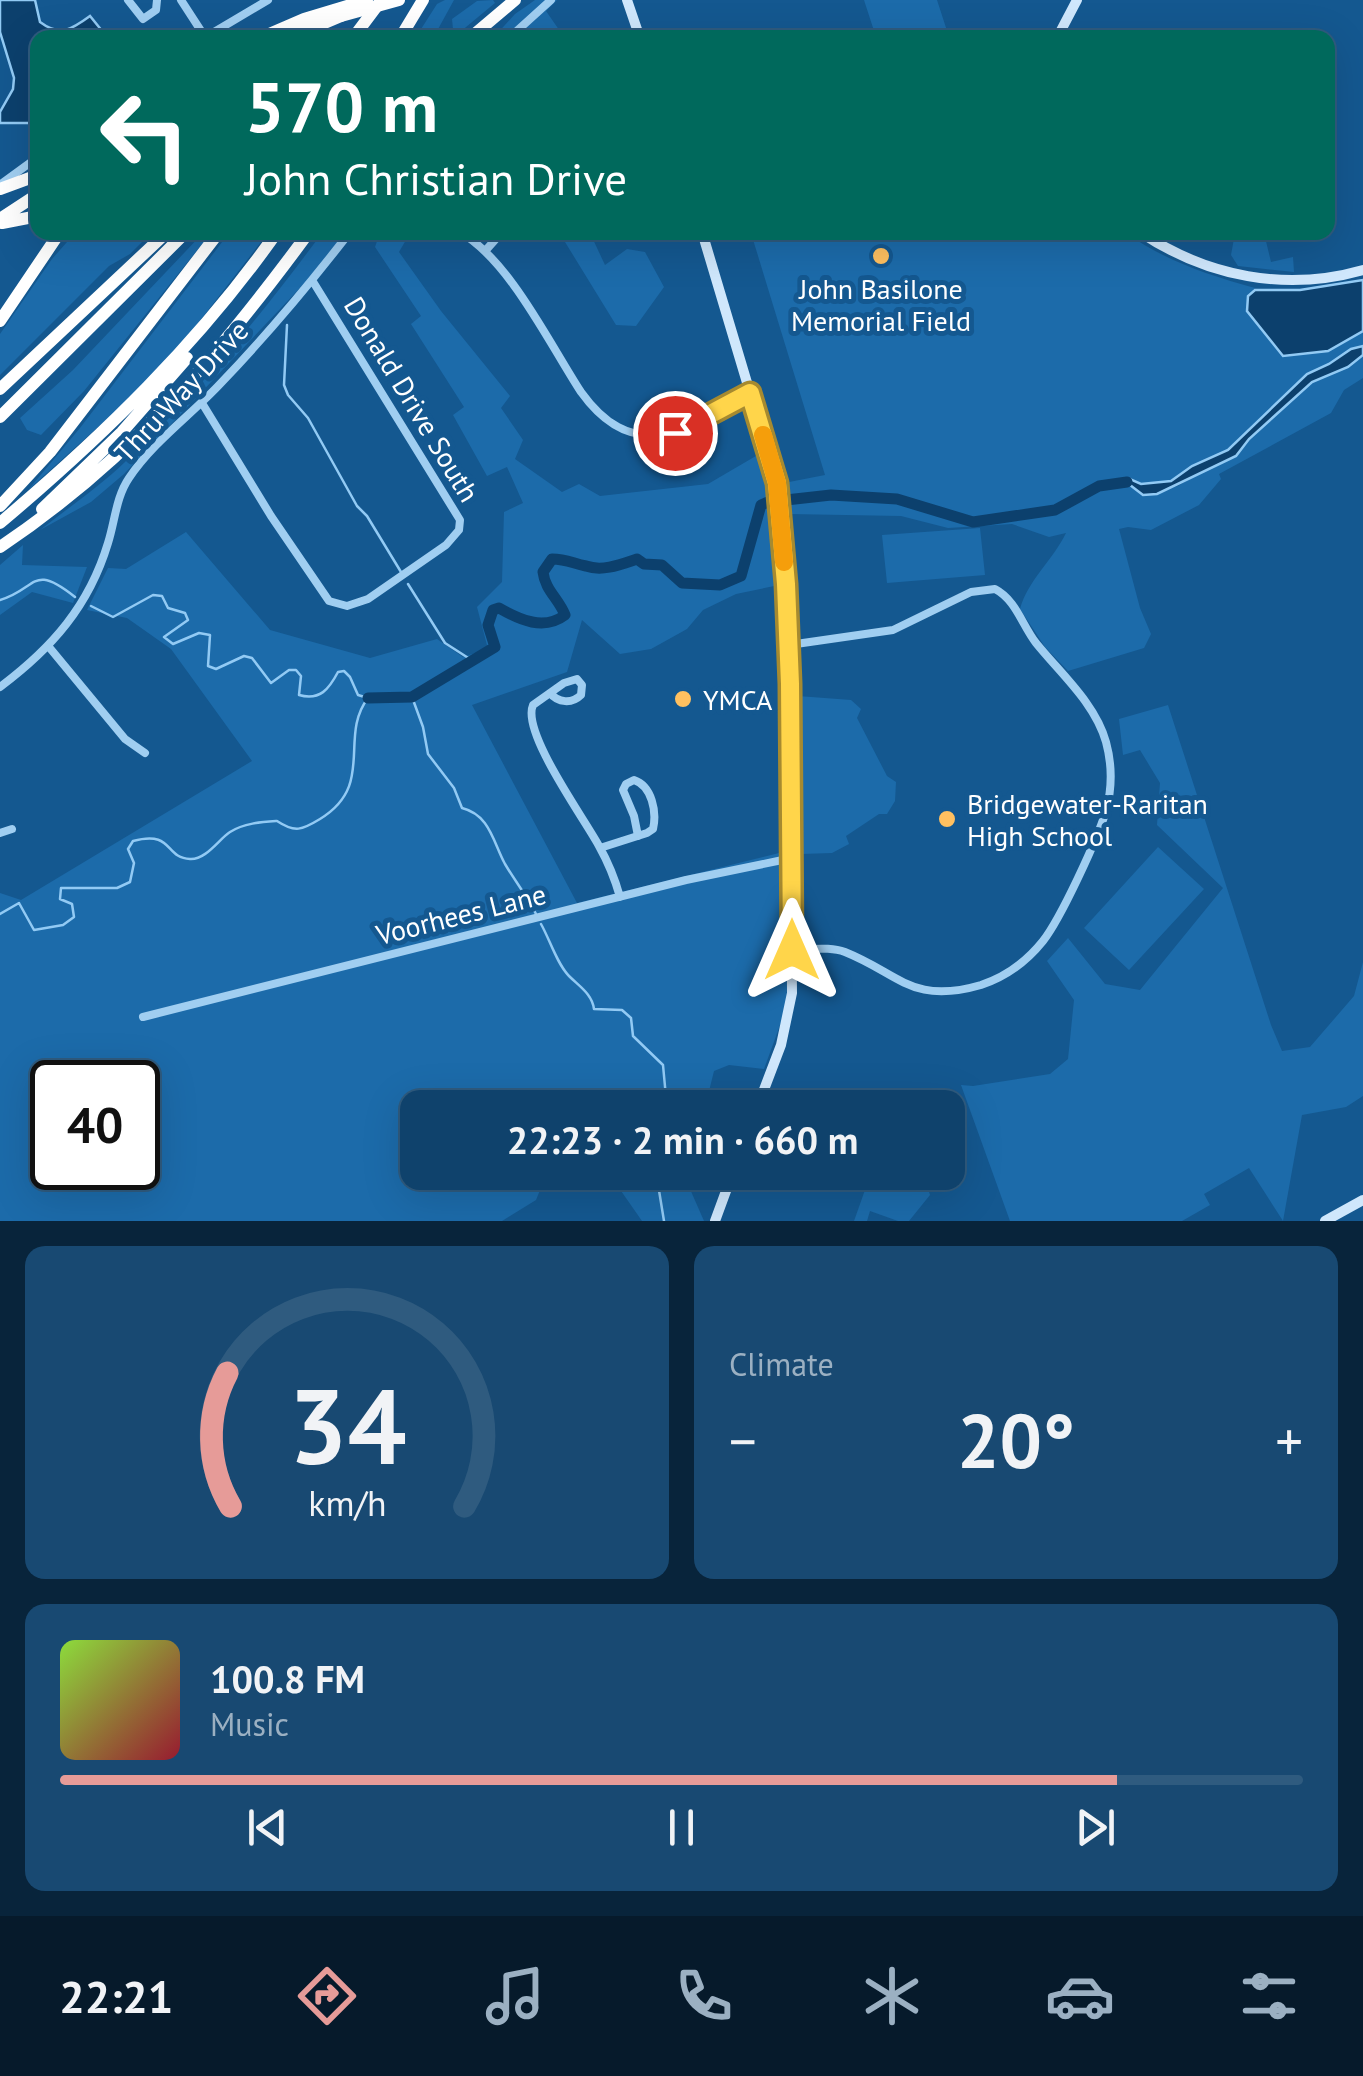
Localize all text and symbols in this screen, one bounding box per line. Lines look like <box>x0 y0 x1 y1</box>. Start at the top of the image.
text: 570 m <box>245 61 438 151</box>
icon: left <box>80 70 210 200</box>
text: John Christian Drive <box>245 149 627 207</box>
marker: John Basilone Memorial Field <box>870 245 892 267</box>
place label: John Basilone Memorial Field <box>791 270 971 339</box>
street label: Donald Drive South <box>336 290 488 508</box>
street label: Thru Way Drive <box>106 312 256 470</box>
pin <box>633 391 718 476</box>
icon: arrive <box>648 406 703 461</box>
place label: YMCA <box>703 681 773 718</box>
marker: YMCA <box>672 688 694 710</box>
place label: Bridgewater-Raritan High School <box>967 785 1208 854</box>
marker: Bridgewater-Raritan High School <box>936 808 958 830</box>
street label: Voorhees Lane <box>371 875 550 953</box>
position arrow <box>740 898 844 1002</box>
speed limit sign: 40 <box>30 1060 160 1190</box>
text: 22:23 · 2 min · 660 m <box>507 1115 858 1164</box>
text: Climate <box>729 1343 834 1385</box>
text: 34 <box>288 1358 406 1493</box>
text: 20° <box>957 1392 1075 1489</box>
text: − <box>729 1405 757 1476</box>
text: + <box>1275 1405 1303 1476</box>
text: km/h <box>308 1480 386 1526</box>
text: 100.8 FM <box>210 1654 365 1703</box>
text: Music <box>210 1703 289 1745</box>
icon: previous <box>240 1800 295 1855</box>
icon: pause <box>654 1800 709 1855</box>
icon: next <box>1068 1800 1123 1855</box>
icon: directions <box>292 1961 362 2031</box>
icon: music <box>480 1961 550 2031</box>
icon: phone <box>669 1961 739 2031</box>
icon: climate <box>857 1961 927 2031</box>
icon: car <box>1045 1961 1115 2031</box>
icon: filters <box>1234 1961 1304 2031</box>
text: 22:21 <box>59 1967 173 2025</box>

